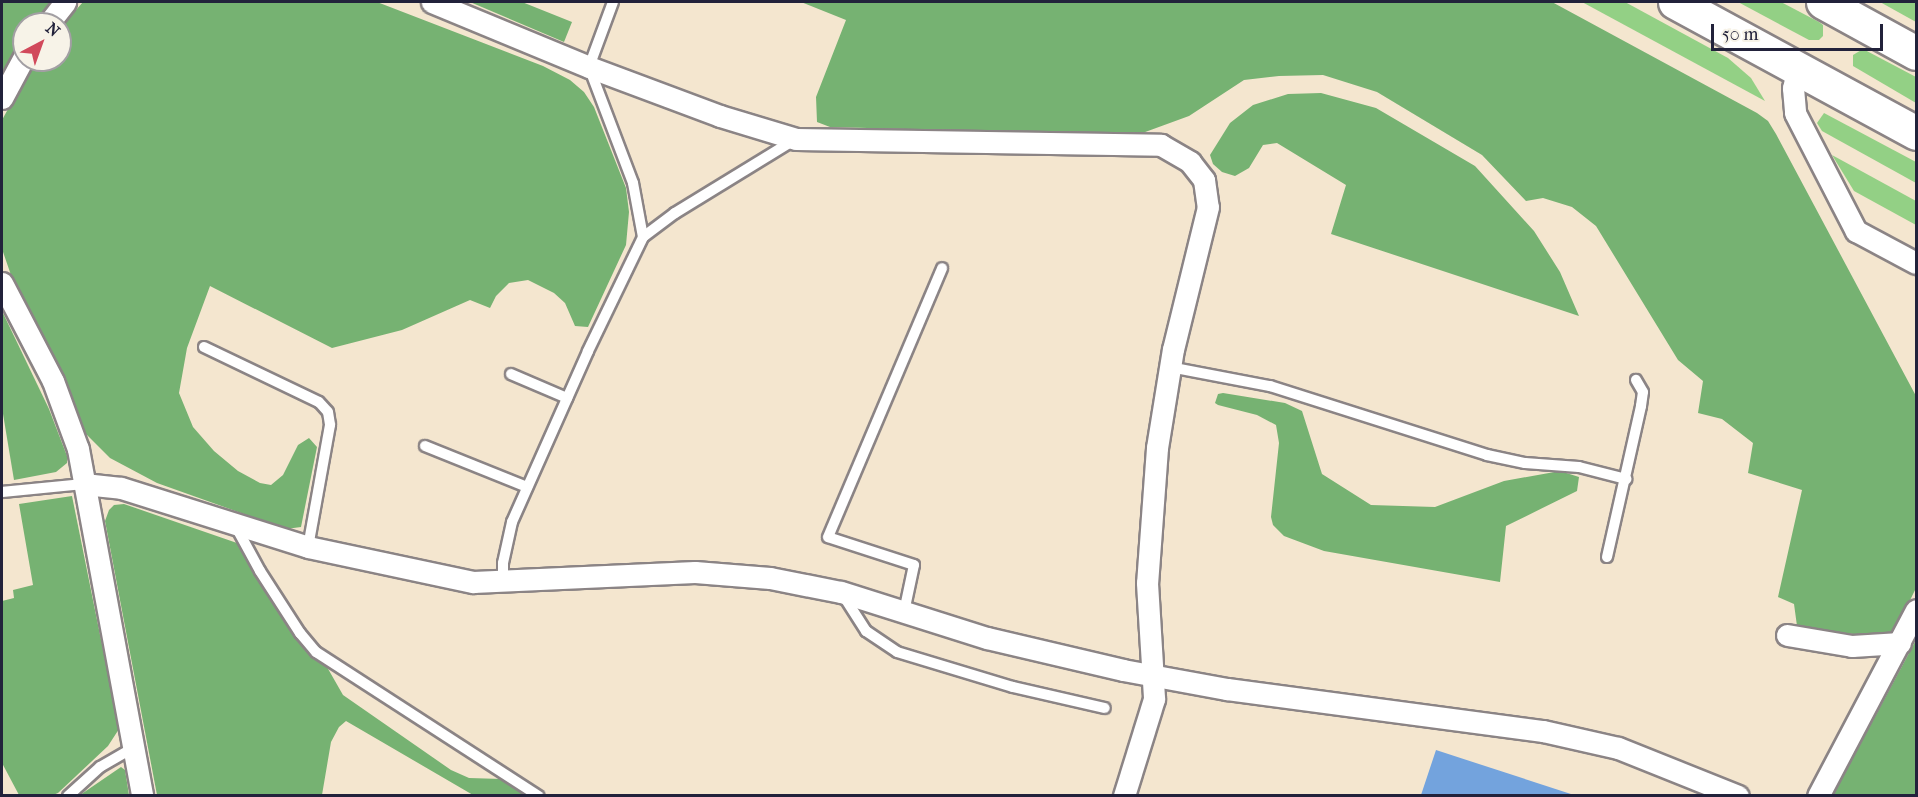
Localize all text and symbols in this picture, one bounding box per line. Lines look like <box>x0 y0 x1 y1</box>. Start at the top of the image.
north arrow <box>12 12 72 72</box>
scale bar <box>1714 12 1886 50</box>
text: N <box>42 18 64 41</box>
text: 50 m <box>1722 24 1758 45</box>

